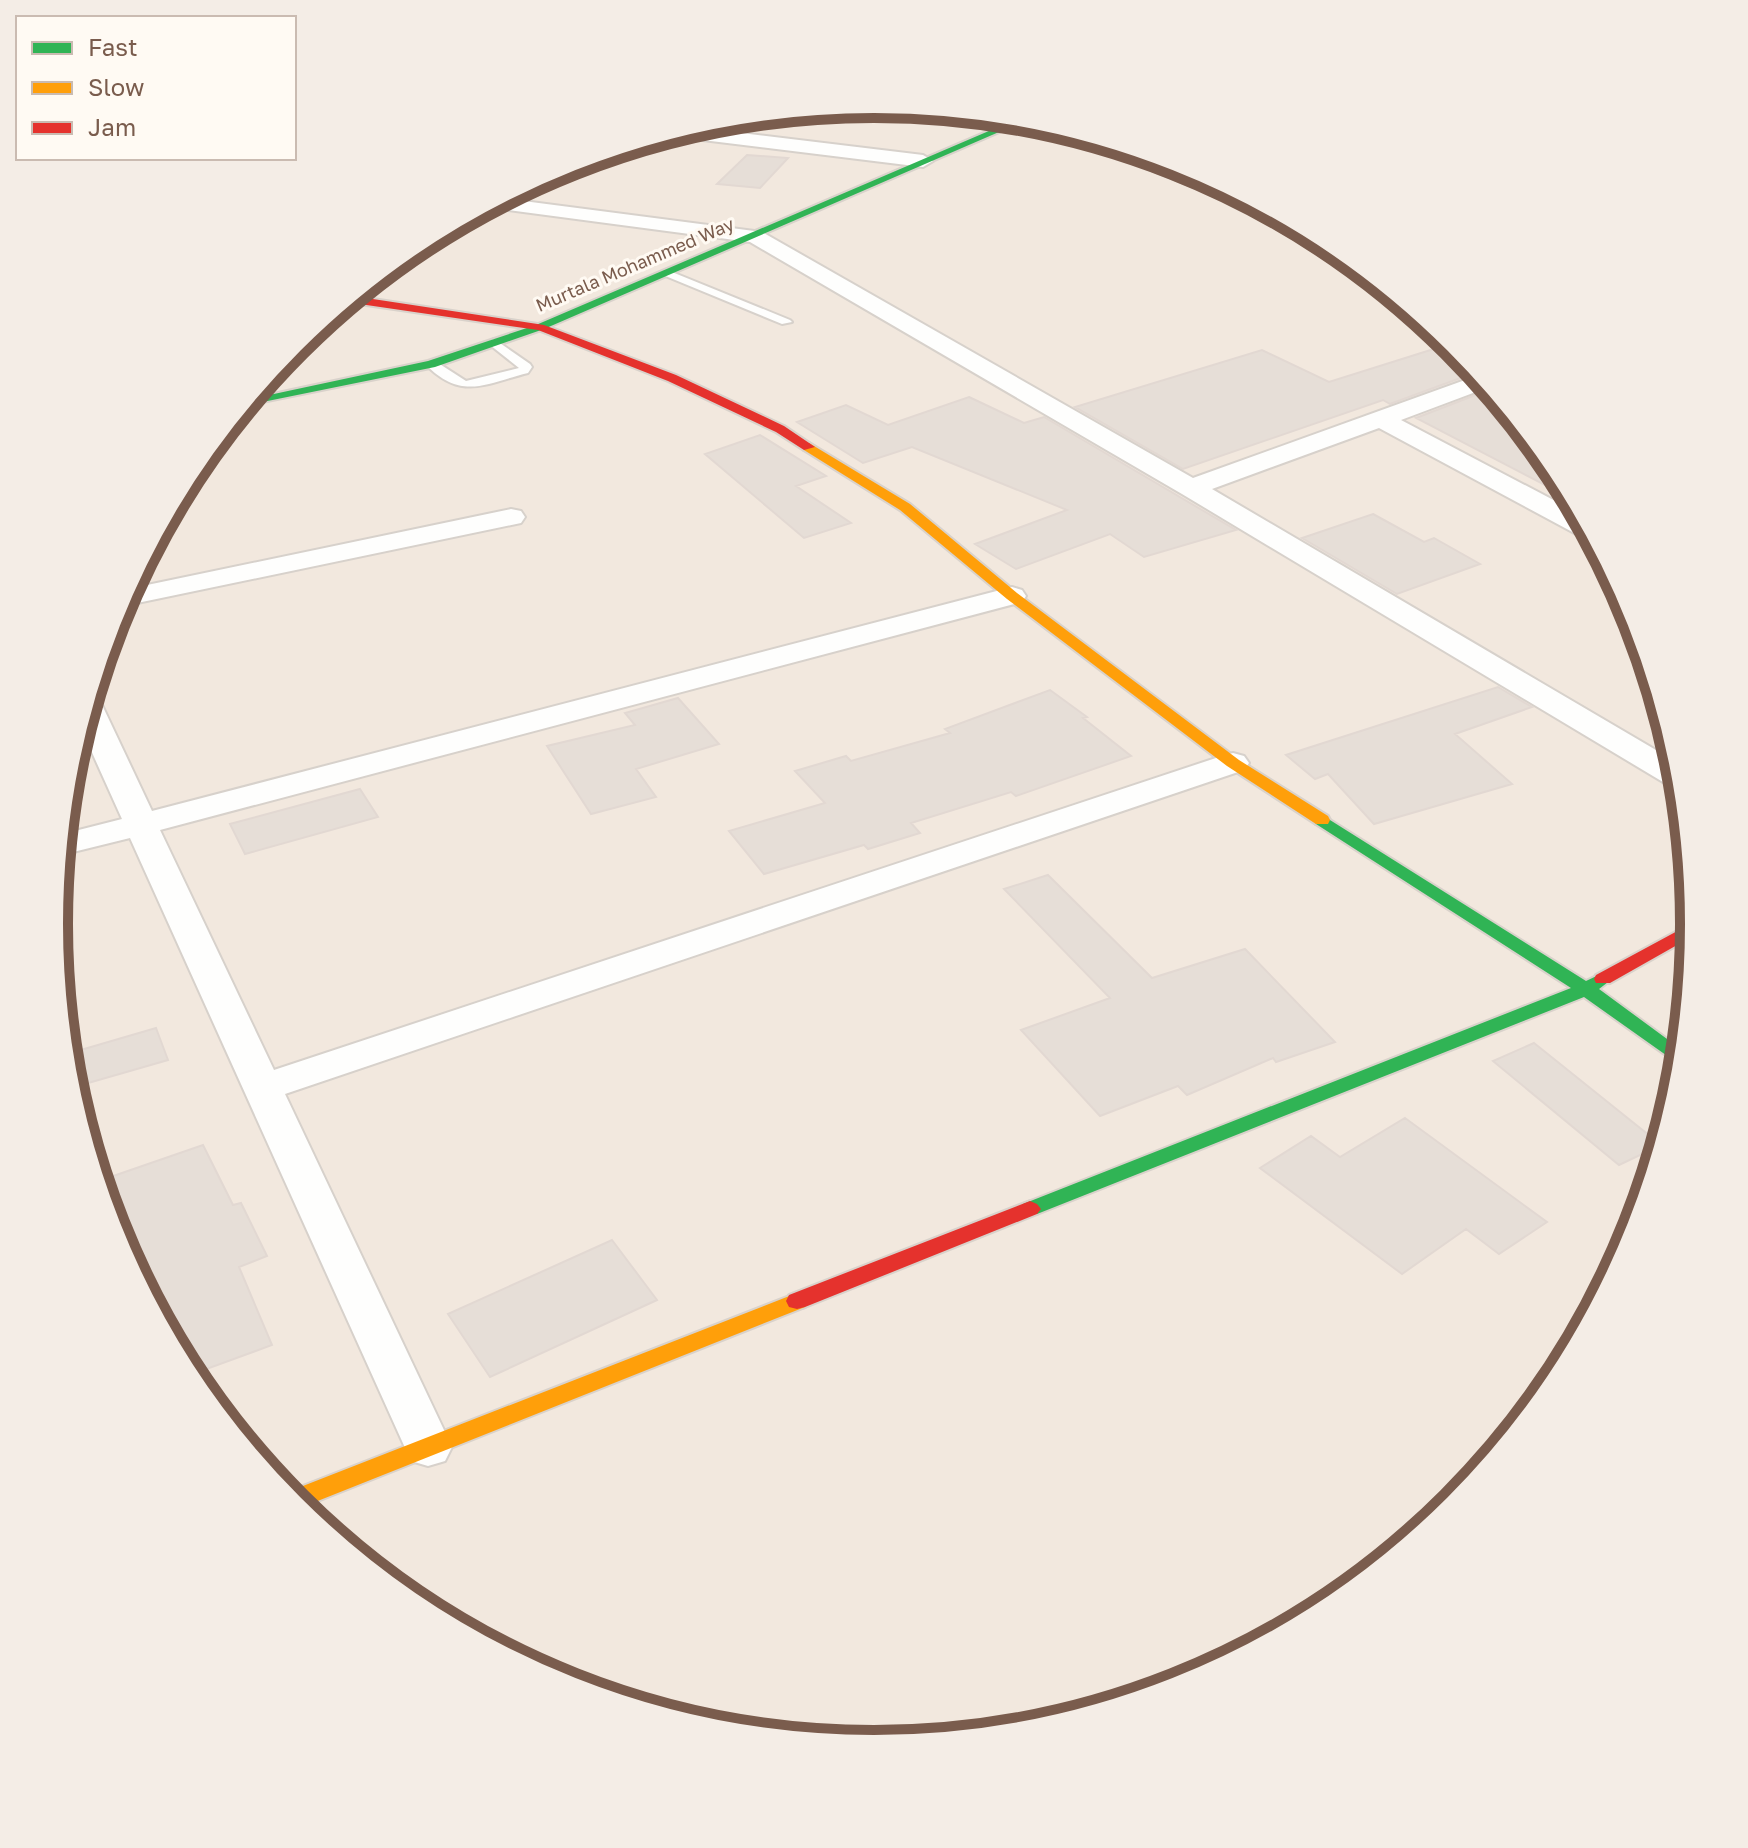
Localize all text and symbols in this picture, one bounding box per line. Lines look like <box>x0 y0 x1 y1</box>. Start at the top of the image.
legend <box>16 16 296 160</box>
text: Fast <box>88 32 138 61</box>
text: Slow <box>88 72 144 101</box>
text: Jam <box>88 112 136 141</box>
street label: Murtala Mohammed Way <box>532 212 737 316</box>

